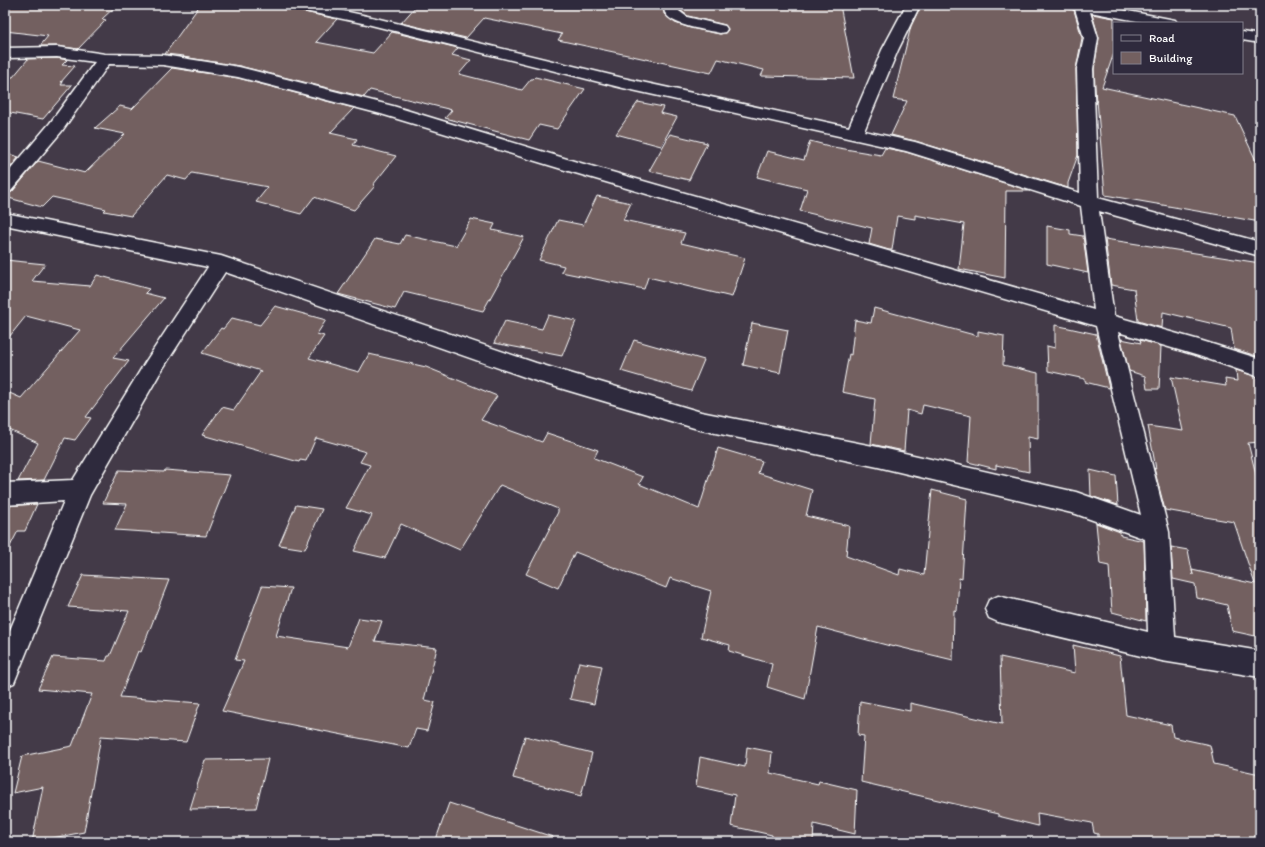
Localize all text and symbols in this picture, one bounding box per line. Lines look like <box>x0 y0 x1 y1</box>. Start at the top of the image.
legend <box>1113 22 1243 74</box>
text: Road <box>1149 31 1175 45</box>
text: Building <box>1149 51 1193 65</box>

